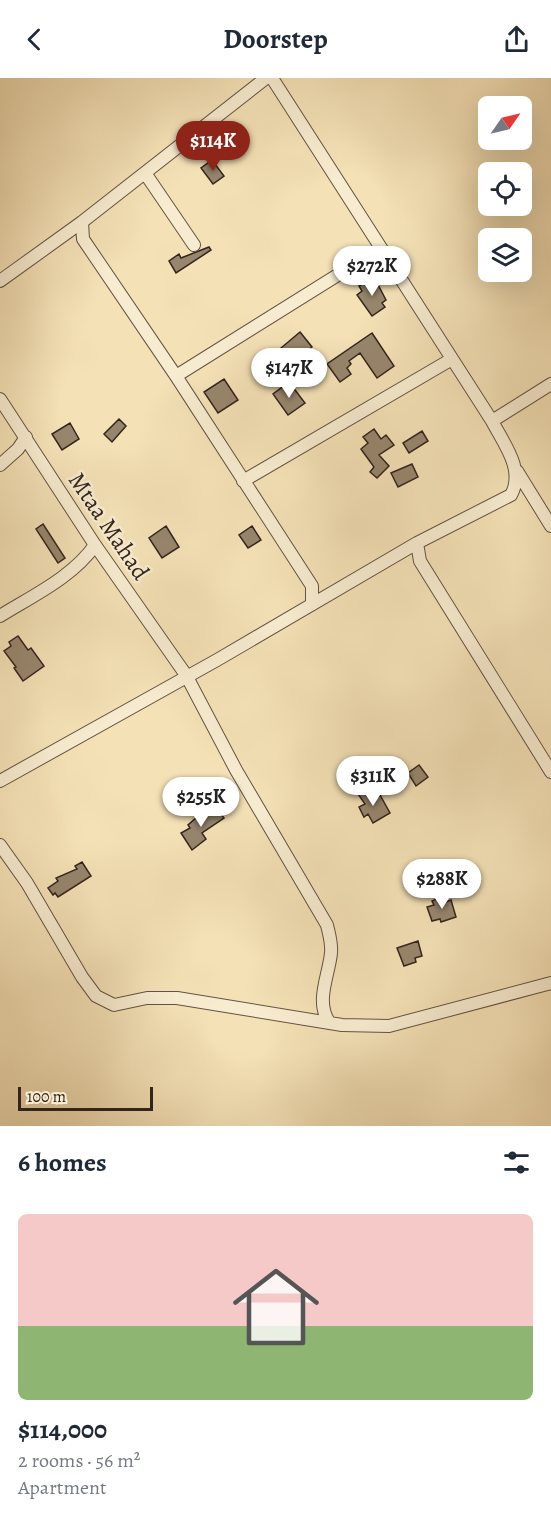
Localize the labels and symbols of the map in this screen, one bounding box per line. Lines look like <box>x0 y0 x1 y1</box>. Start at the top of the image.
north arrow <box>478 96 532 150</box>
pin: $114K <box>171 121 255 172</box>
pin: $272K <box>330 246 414 297</box>
pin: $147K <box>247 348 331 399</box>
street label: Mtaa Mahad <box>61 466 157 586</box>
pin: $311K <box>331 756 415 807</box>
pin: $255K <box>159 777 243 828</box>
pin: $288K <box>400 859 484 910</box>
scale bar <box>18 1084 153 1112</box>

